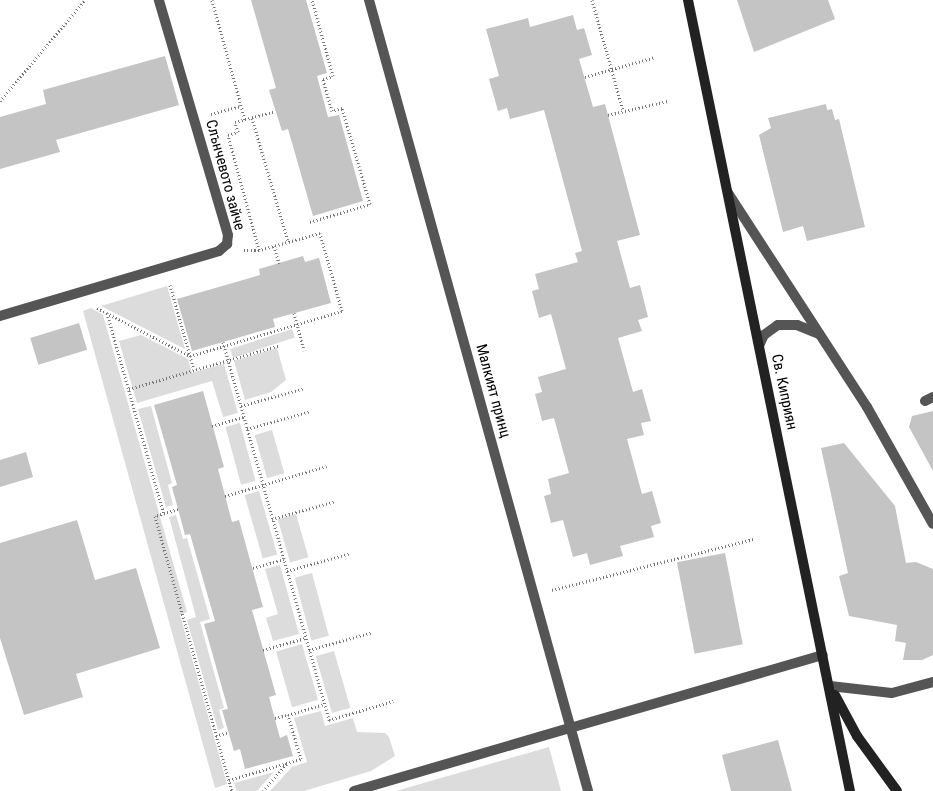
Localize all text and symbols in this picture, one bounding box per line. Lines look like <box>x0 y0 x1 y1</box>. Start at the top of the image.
street label: Слънчевото зайче <box>202 118 248 232</box>
street label: Малкият принц <box>472 342 514 440</box>
street label: Св. Киприян <box>767 353 801 431</box>

